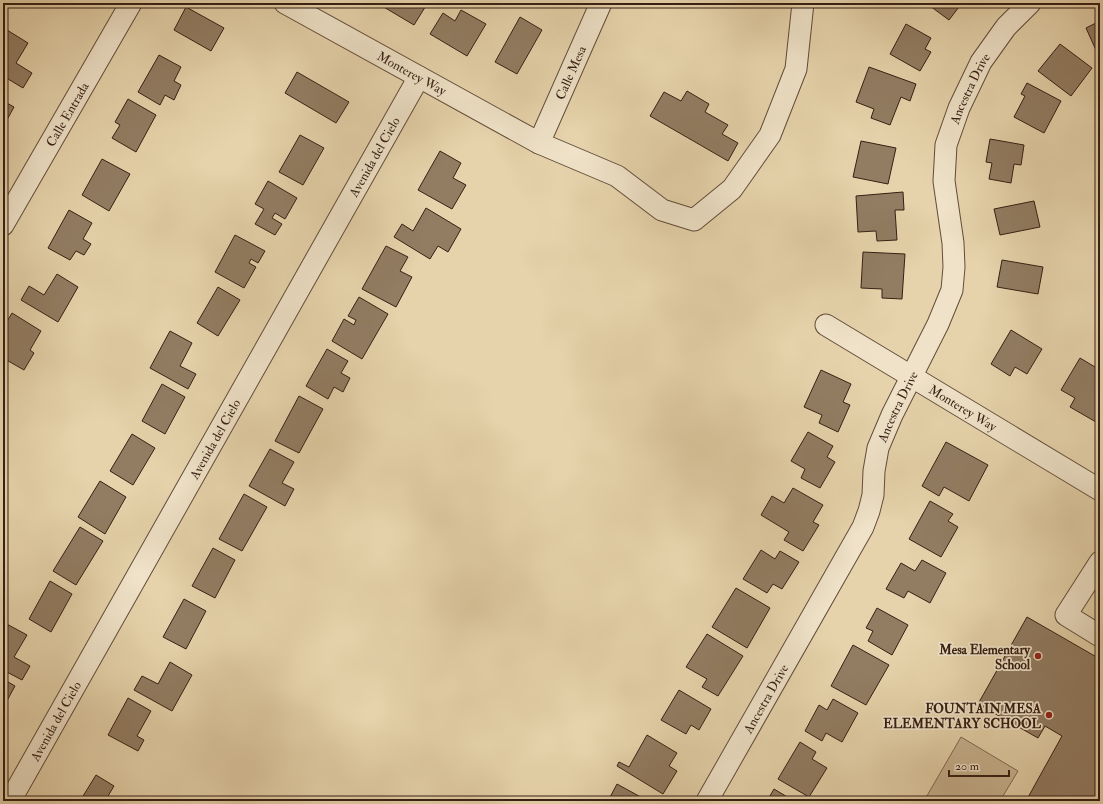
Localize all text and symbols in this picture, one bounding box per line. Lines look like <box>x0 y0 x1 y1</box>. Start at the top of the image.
street label: Calle Mesa <box>552 43 590 102</box>
street label: Monterey Way <box>374 48 449 100</box>
street label: Ancestra Drive <box>947 50 994 127</box>
street label: Calle Entrada <box>43 79 93 150</box>
street label: Avenida del Cielo <box>345 114 404 201</box>
street label: Ancestra Drive <box>874 368 922 446</box>
street label: Monterey Way <box>926 382 1000 436</box>
street label: Avenida del Cielo <box>186 396 244 483</box>
place label: Mesa Elementary School <box>938 642 1031 673</box>
marker: Mesa Elementary School <box>1033 651 1043 661</box>
street label: Ancestra Drive <box>740 661 793 737</box>
street label: Avenida del Cielo <box>27 679 85 765</box>
place label: FOUNTAIN MESA ELEMENTARY SCHOOL <box>883 701 1042 732</box>
marker: FOUNTAIN MESA ELEMENTARY SCHOOL <box>1044 710 1054 720</box>
scale bar <box>949 752 1009 778</box>
text: 20 m <box>955 759 980 774</box>

